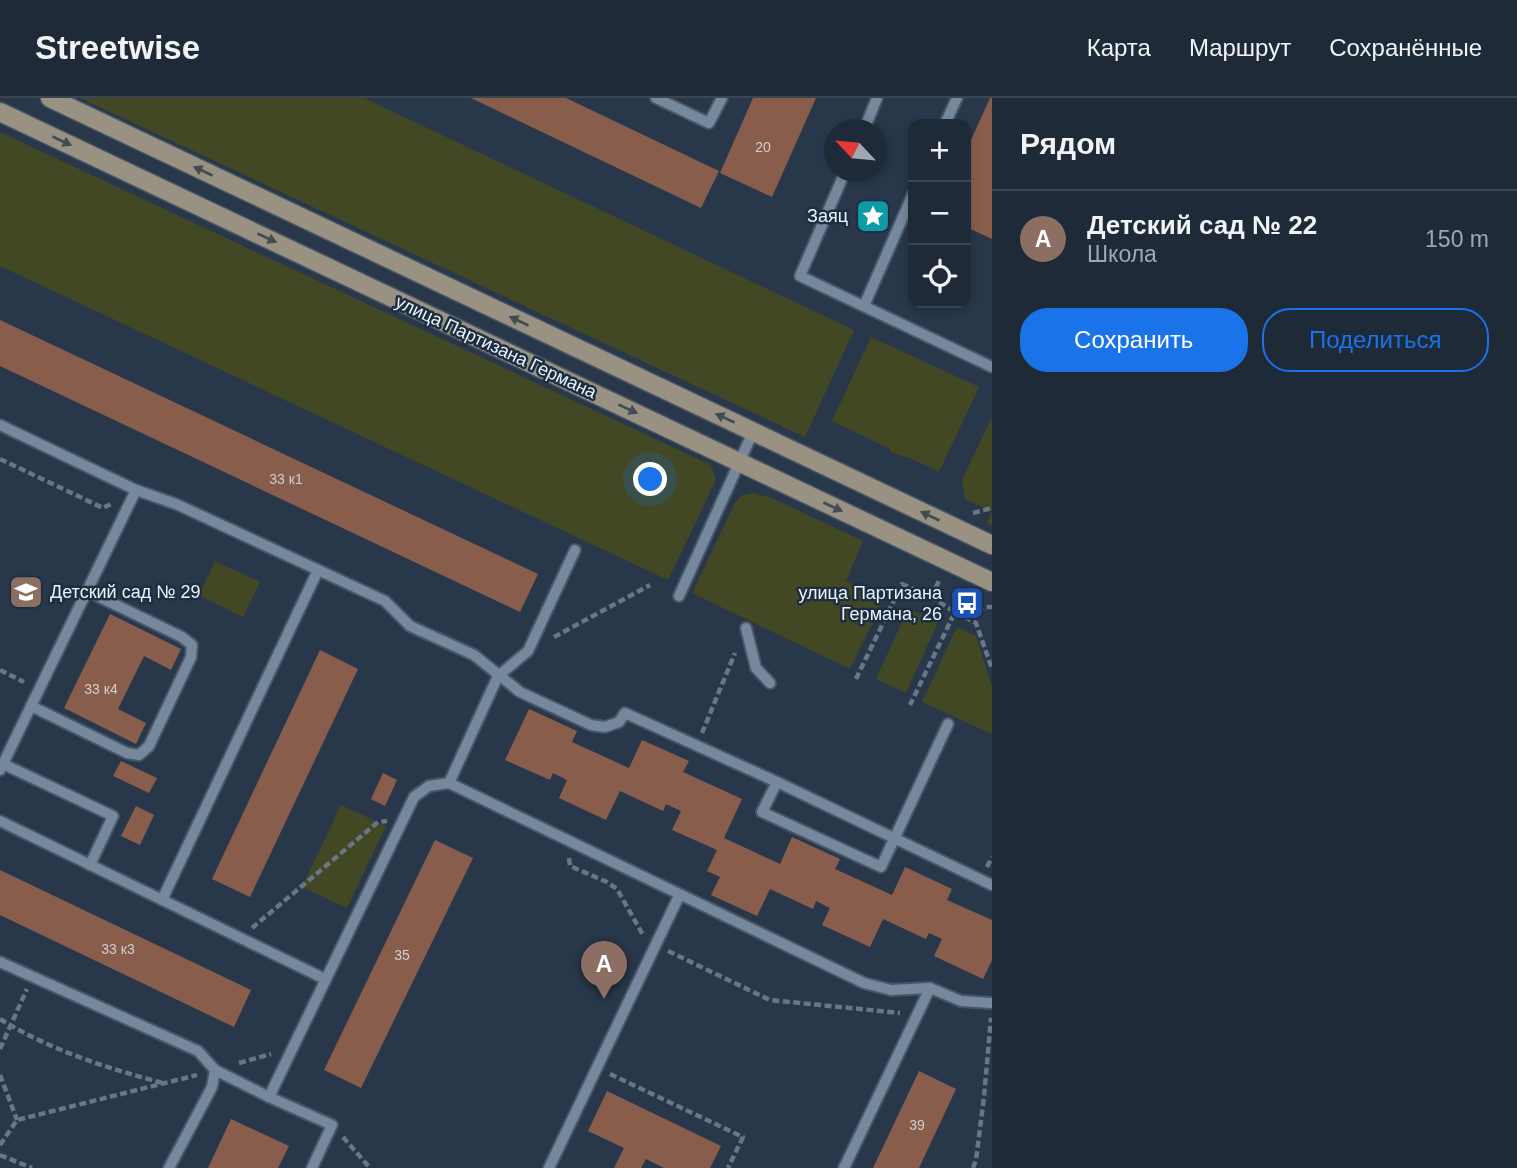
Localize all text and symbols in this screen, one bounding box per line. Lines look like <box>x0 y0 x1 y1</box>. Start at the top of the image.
text: Streetwise <box>35 29 200 66</box>
text: Карта <box>1087 34 1151 61</box>
text: Маршрут <box>1189 34 1291 61</box>
text: Сохранённые <box>1329 34 1482 61</box>
north arrow <box>824 119 887 182</box>
map controls <box>908 119 971 308</box>
button: + <box>908 119 971 182</box>
text: Рядом <box>1020 127 1116 160</box>
one-way arrow <box>52 135 72 147</box>
house number: 20 <box>755 139 771 155</box>
one-way arrow <box>193 165 213 176</box>
button: − <box>908 182 971 245</box>
place icon: Заяц <box>854 197 892 235</box>
place label: Заяц <box>807 206 848 226</box>
text: Детский сад № 22 <box>1087 210 1317 240</box>
text: A <box>1035 226 1051 252</box>
text: 150 m <box>1425 226 1489 252</box>
one-way arrow <box>257 233 277 244</box>
text: Школа <box>1087 241 1157 267</box>
button: locate <box>908 245 971 308</box>
street label: улица Партизана Германа <box>392 292 601 403</box>
button: Сохранить <box>1020 308 1248 372</box>
button: Поделиться <box>1262 308 1489 372</box>
one-way arrow <box>509 315 529 327</box>
one-way arrow <box>618 404 638 415</box>
one-way arrow <box>715 413 735 424</box>
your location <box>633 462 667 496</box>
house number: 33 к1 <box>269 471 303 487</box>
one-way arrow <box>823 501 843 513</box>
one-way arrow <box>920 510 940 522</box>
school or university icon: Детский сад № 29 <box>7 573 45 611</box>
place label: Детский сад № 29 <box>50 582 200 602</box>
place label: улица Партизана Германа, 26 <box>798 583 943 624</box>
bus stop icon: улица Партизана Германа, 26 <box>948 584 986 622</box>
house number: 33 к4 <box>84 681 118 697</box>
house number: 33 к3 <box>101 941 135 957</box>
pin: A <box>581 941 627 999</box>
house number: 35 <box>394 947 410 963</box>
house number: 39 <box>909 1117 925 1133</box>

